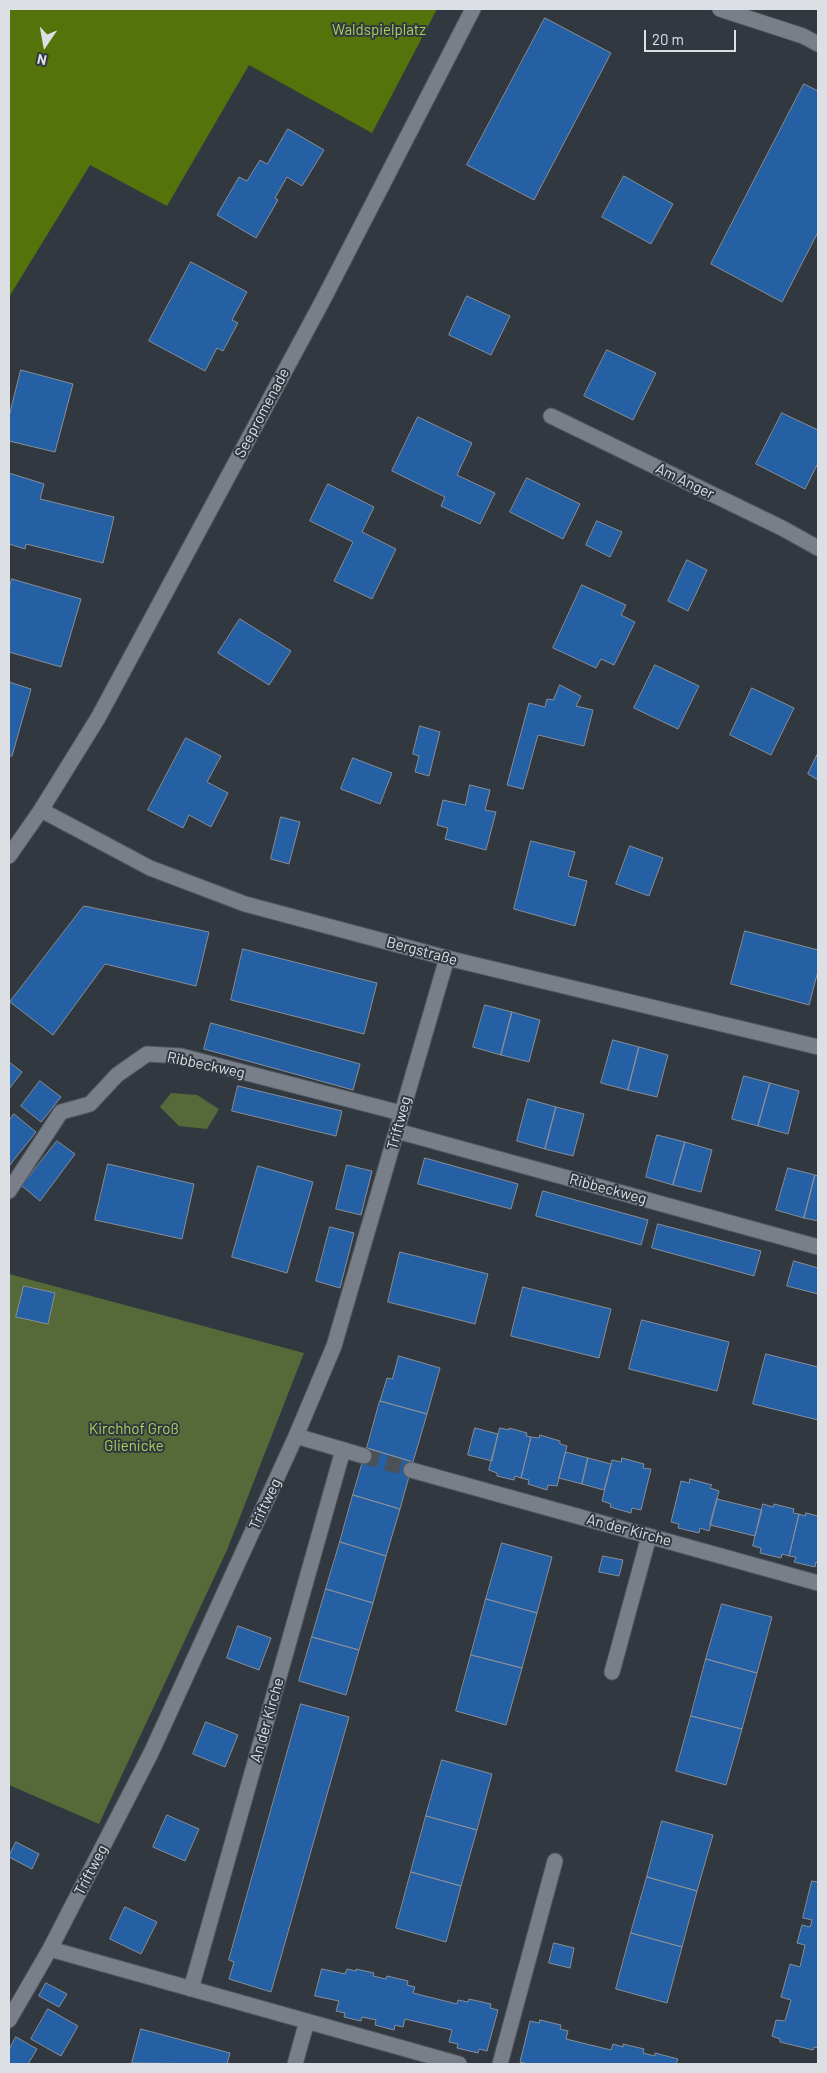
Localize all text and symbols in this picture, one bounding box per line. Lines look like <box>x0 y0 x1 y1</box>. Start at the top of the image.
north arrow <box>20 20 70 70</box>
scale bar <box>647 20 740 52</box>
park label: Waldspielplatz <box>332 21 426 39</box>
text: 20 m <box>652 30 684 48</box>
text: N <box>35 51 48 69</box>
street label: Seepromenade <box>231 365 293 461</box>
street label: Am Anger <box>653 459 717 503</box>
street label: Bergstraße <box>385 933 459 969</box>
street label: Ribbeckweg <box>165 1048 247 1082</box>
street label: Triftweg <box>383 1094 415 1152</box>
street label: Ribbeckweg <box>567 1170 649 1208</box>
park label: Kirchhof Groß Glienicke <box>89 1420 179 1455</box>
street label: Triftweg <box>245 1476 285 1532</box>
street label: An der Kirche <box>585 1510 673 1550</box>
street label: An der Kirche <box>246 1676 288 1764</box>
street label: Triftweg <box>71 1842 111 1898</box>

